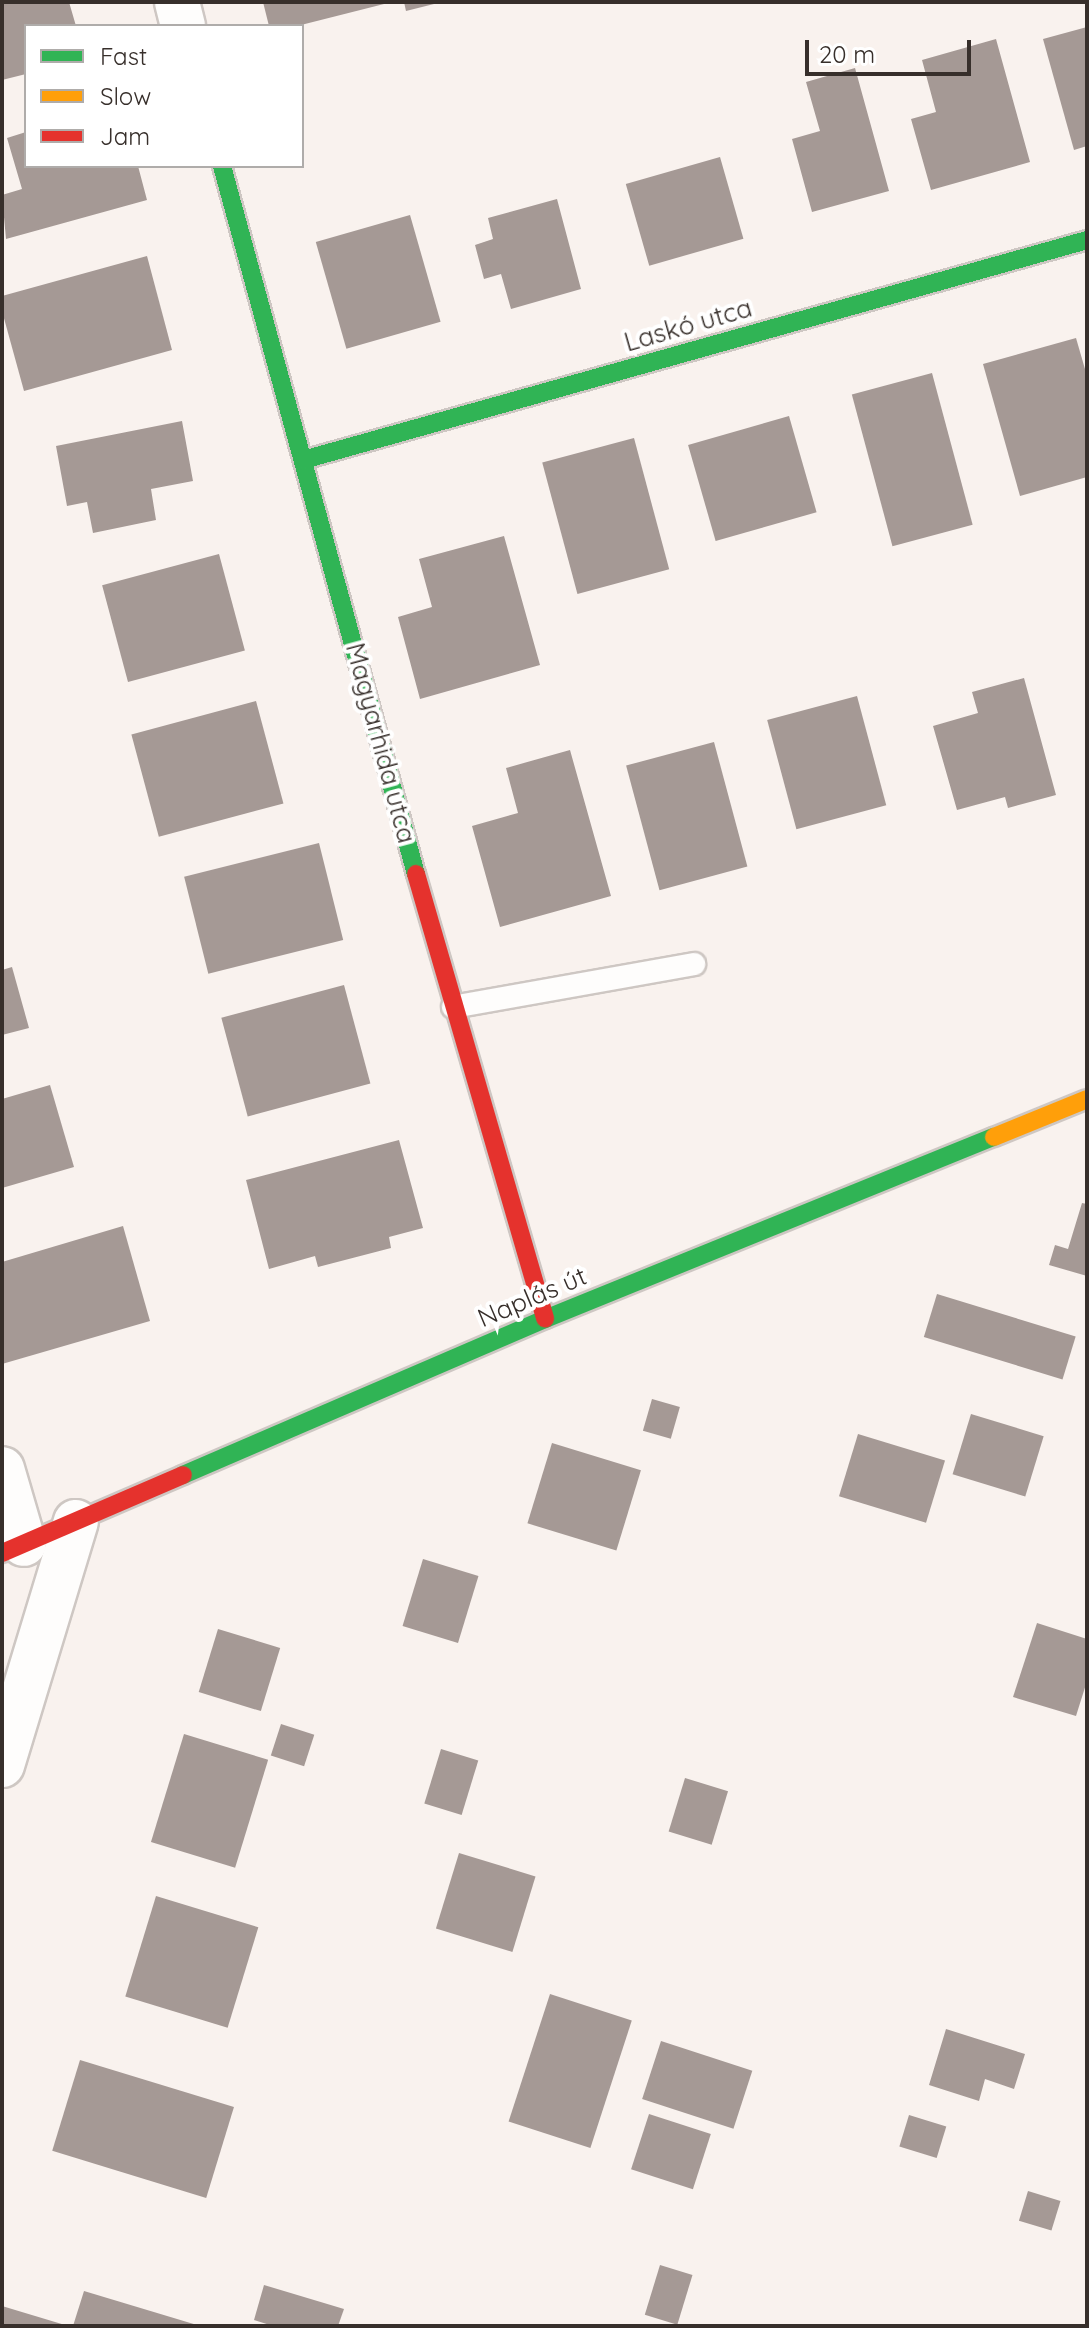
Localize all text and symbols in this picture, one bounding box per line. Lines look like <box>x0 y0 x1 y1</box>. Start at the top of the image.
legend <box>24 24 304 168</box>
scale bar <box>809 24 975 74</box>
text: 20 m <box>819 39 875 69</box>
text: Fast <box>100 41 147 71</box>
text: Slow <box>100 81 151 111</box>
text: Jam <box>100 121 150 151</box>
street label: Laskó utca <box>621 292 755 358</box>
street label: Magyarhida utca <box>339 640 423 846</box>
street label: Naplás út <box>473 1260 591 1334</box>

